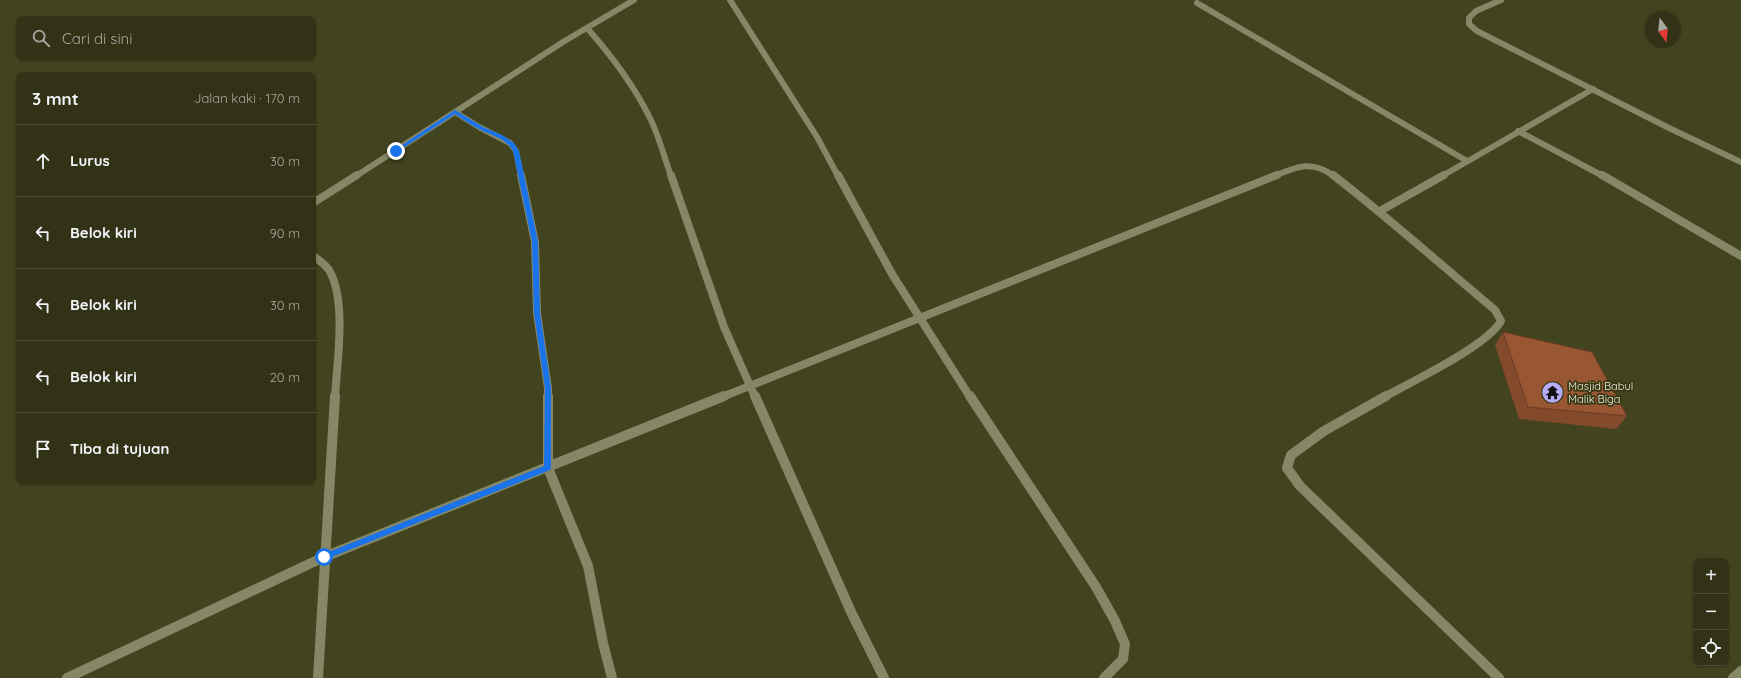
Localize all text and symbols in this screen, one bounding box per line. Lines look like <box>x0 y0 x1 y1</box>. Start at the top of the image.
north arrow <box>1645 12 1681 48</box>
search box <box>16 16 316 60</box>
icon: search <box>30 27 52 49</box>
text: Cari di sini <box>62 29 133 48</box>
text: 3 mnt <box>32 88 79 109</box>
text: Jalan kaki · 170 m <box>194 90 300 106</box>
route end <box>387 142 405 160</box>
icon: ahead <box>32 150 54 172</box>
text: Lurus <box>70 151 110 170</box>
text: 30 m <box>270 153 300 169</box>
icon: left <box>32 222 54 244</box>
text: Belok kiri <box>70 223 137 242</box>
text: 90 m <box>270 225 300 241</box>
icon: left <box>32 294 54 316</box>
text: Belok kiri <box>70 295 137 314</box>
text: 30 m <box>270 297 300 313</box>
icon: left <box>32 366 54 388</box>
text: Belok kiri <box>70 367 137 386</box>
text: 20 m <box>270 369 300 385</box>
temple icon: Masjid Babul Malik Biga <box>1540 379 1566 405</box>
place label: Masjid Babul Malik Biga <box>1568 379 1633 406</box>
icon: arrive <box>32 438 54 460</box>
text: Tiba di tujuan <box>70 439 169 458</box>
route start <box>315 548 333 566</box>
map controls <box>1693 558 1729 666</box>
button: + <box>1693 558 1729 594</box>
button: − <box>1693 594 1729 630</box>
button: locate <box>1693 630 1729 666</box>

